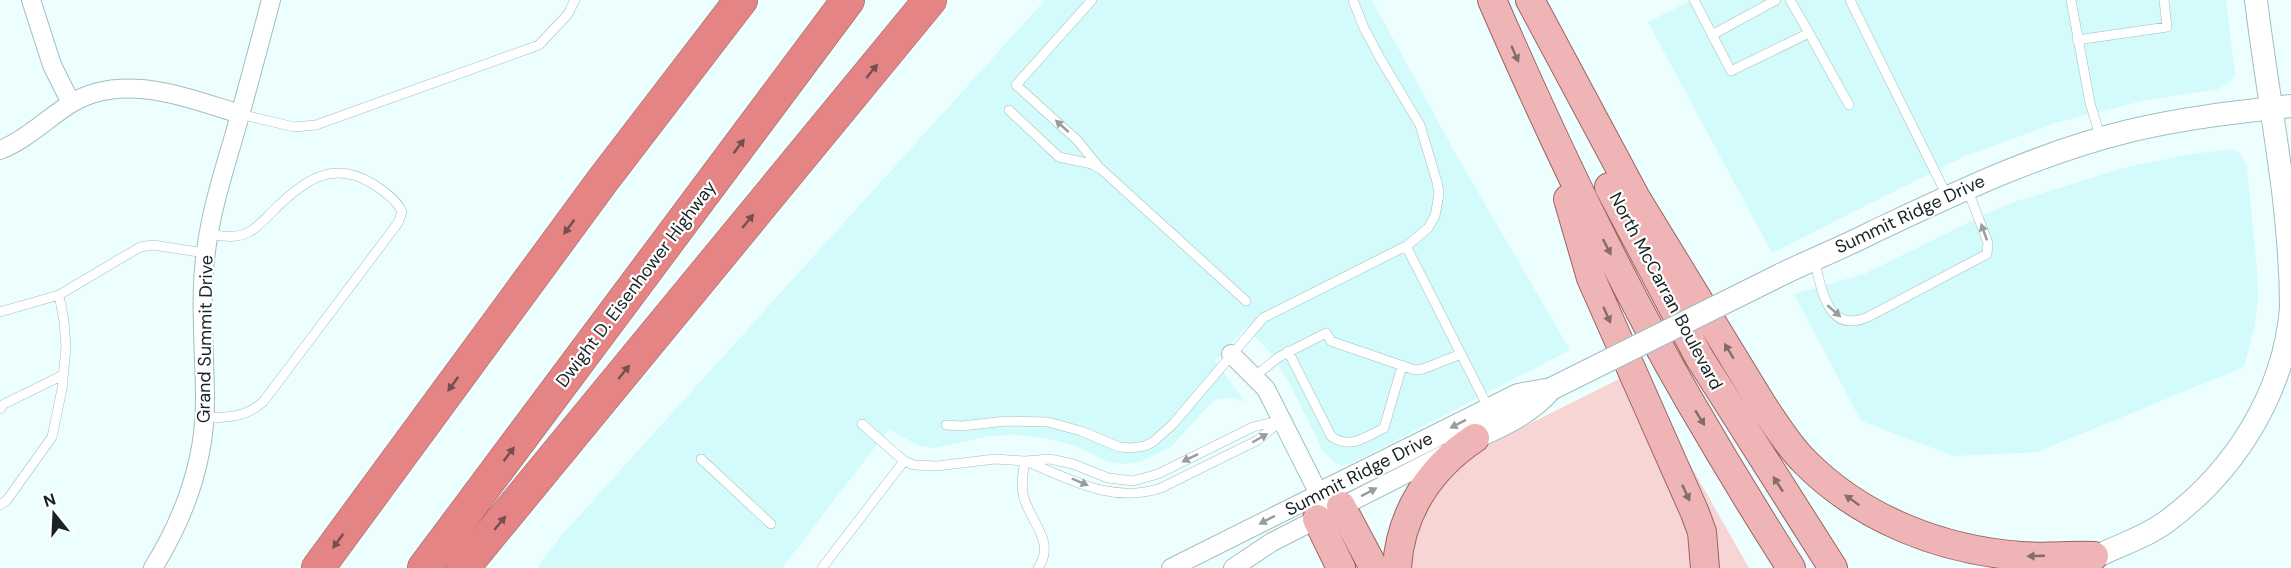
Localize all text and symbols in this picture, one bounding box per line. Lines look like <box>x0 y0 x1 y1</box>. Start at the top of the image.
one-way arrow <box>1510 45 1520 63</box>
one-way arrow <box>865 63 878 79</box>
one-way arrow <box>1055 120 1070 133</box>
one-way arrow <box>733 139 745 155</box>
street label: Summit Ridge Drive <box>1831 169 1989 259</box>
street label: Dwight D. Eisenhower Highway <box>550 176 722 392</box>
street label: North McCarran Boulevard <box>1604 188 1728 394</box>
one-way arrow <box>741 214 753 229</box>
one-way arrow <box>563 219 575 234</box>
one-way arrow <box>1978 223 1988 241</box>
one-way arrow <box>1602 238 1612 256</box>
street label: Grand Summit Drive <box>192 255 218 423</box>
one-way arrow <box>1826 305 1842 318</box>
one-way arrow <box>1602 306 1611 323</box>
one-way arrow <box>1724 343 1735 359</box>
one-way arrow <box>617 365 630 380</box>
one-way arrow <box>447 375 459 391</box>
one-way arrow <box>1695 410 1706 427</box>
one-way arrow <box>1450 420 1467 429</box>
street label: Summit Ridge Drive <box>1281 426 1437 522</box>
one-way arrow <box>1252 433 1269 443</box>
one-way arrow <box>503 446 515 461</box>
one-way arrow <box>1181 453 1198 463</box>
one-way arrow <box>1772 476 1783 492</box>
one-way arrow <box>1071 478 1088 487</box>
north arrow <box>24 484 84 544</box>
one-way arrow <box>1681 484 1691 502</box>
one-way arrow <box>1361 487 1378 497</box>
text: N <box>41 488 58 512</box>
one-way arrow <box>1845 494 1861 506</box>
one-way arrow <box>494 515 507 531</box>
one-way arrow <box>1258 516 1275 525</box>
one-way arrow <box>332 533 344 548</box>
one-way arrow <box>2026 551 2045 561</box>

